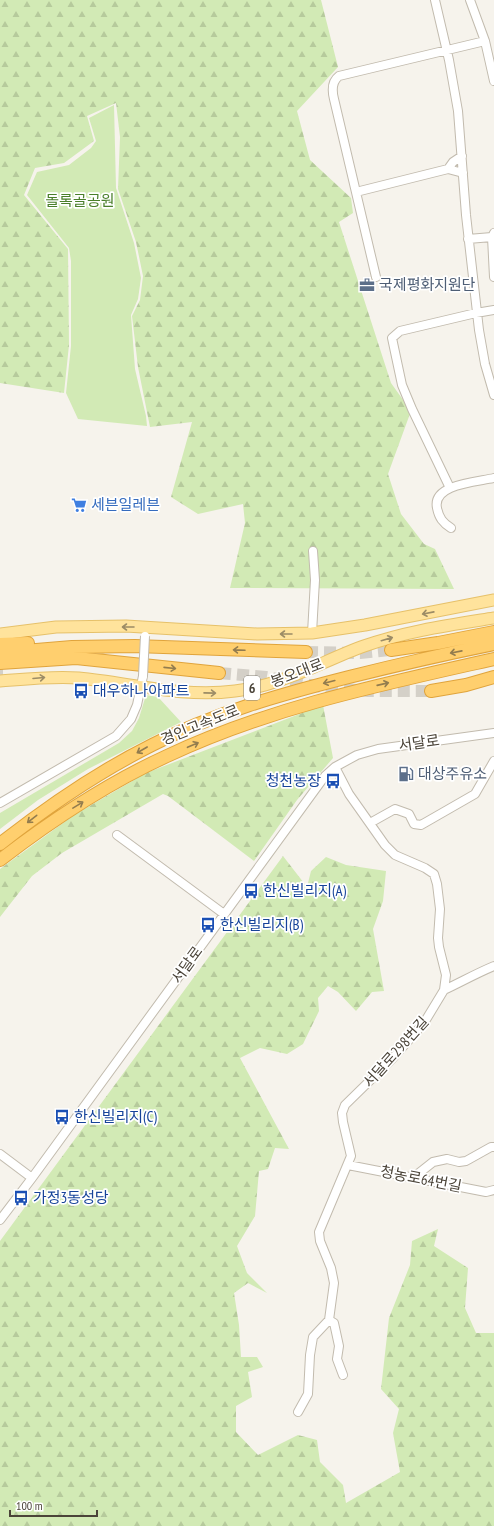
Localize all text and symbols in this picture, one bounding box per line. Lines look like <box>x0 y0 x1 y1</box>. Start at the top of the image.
park label: 돌록골공원 <box>45 191 115 210</box>
place label: 국제평화지원단 <box>379 275 476 294</box>
office icon: 국제평화지원단 <box>358 276 376 294</box>
place label: 세븐일레븐 <box>91 495 160 514</box>
supermarket icon: 세븐일레븐 <box>70 496 88 514</box>
one-way arrow <box>422 609 435 617</box>
one-way arrow <box>122 623 135 631</box>
one-way arrow <box>280 630 293 638</box>
one-way arrow <box>380 635 393 642</box>
one-way arrow <box>233 646 246 654</box>
one-way arrow <box>450 648 463 656</box>
street label: 봉오대로 <box>268 654 326 691</box>
one-way arrow <box>163 665 176 672</box>
one-way arrow <box>32 674 45 681</box>
road number: 6 <box>244 676 260 700</box>
one-way arrow <box>323 679 336 687</box>
one-way arrow <box>376 679 389 687</box>
place label: 대우하나아파트 <box>93 681 190 700</box>
bus stop icon: 대우하나아파트 <box>72 682 90 700</box>
one-way arrow <box>203 689 216 697</box>
street label: 경인고속도로 <box>158 700 242 749</box>
street label: 서달로 <box>397 730 441 755</box>
one-way arrow <box>186 740 198 748</box>
one-way arrow <box>136 747 148 755</box>
place label: 대상주유소 <box>418 764 487 783</box>
fuel station icon: 대상주유소 <box>397 765 415 783</box>
place label: 청천농장 <box>266 771 321 790</box>
bus stop icon: 청천농장 <box>324 772 342 790</box>
one-way arrow <box>72 801 84 809</box>
one-way arrow <box>26 815 37 824</box>
place label: 한신빌리지(A) <box>263 881 347 900</box>
bus stop icon: 한신빌리지(A) <box>242 882 260 900</box>
place label: 한신빌리지(B) <box>220 915 304 934</box>
bus stop icon: 한신빌리지(B) <box>199 916 217 934</box>
street label: 서달로 <box>167 942 206 987</box>
street label: 서달로298번길 <box>359 1012 433 1091</box>
place label: 한신빌리지(C) <box>74 1107 157 1126</box>
bus stop icon: 한신빌리지(C) <box>53 1108 71 1126</box>
street label: 청농로64번길 <box>379 1161 463 1196</box>
place label: 가정3동성당 <box>33 1188 109 1207</box>
bus stop icon: 가정3동성당 <box>12 1189 30 1207</box>
scale bar <box>10 1492 97 1518</box>
text: 100 m <box>16 1498 43 1513</box>

